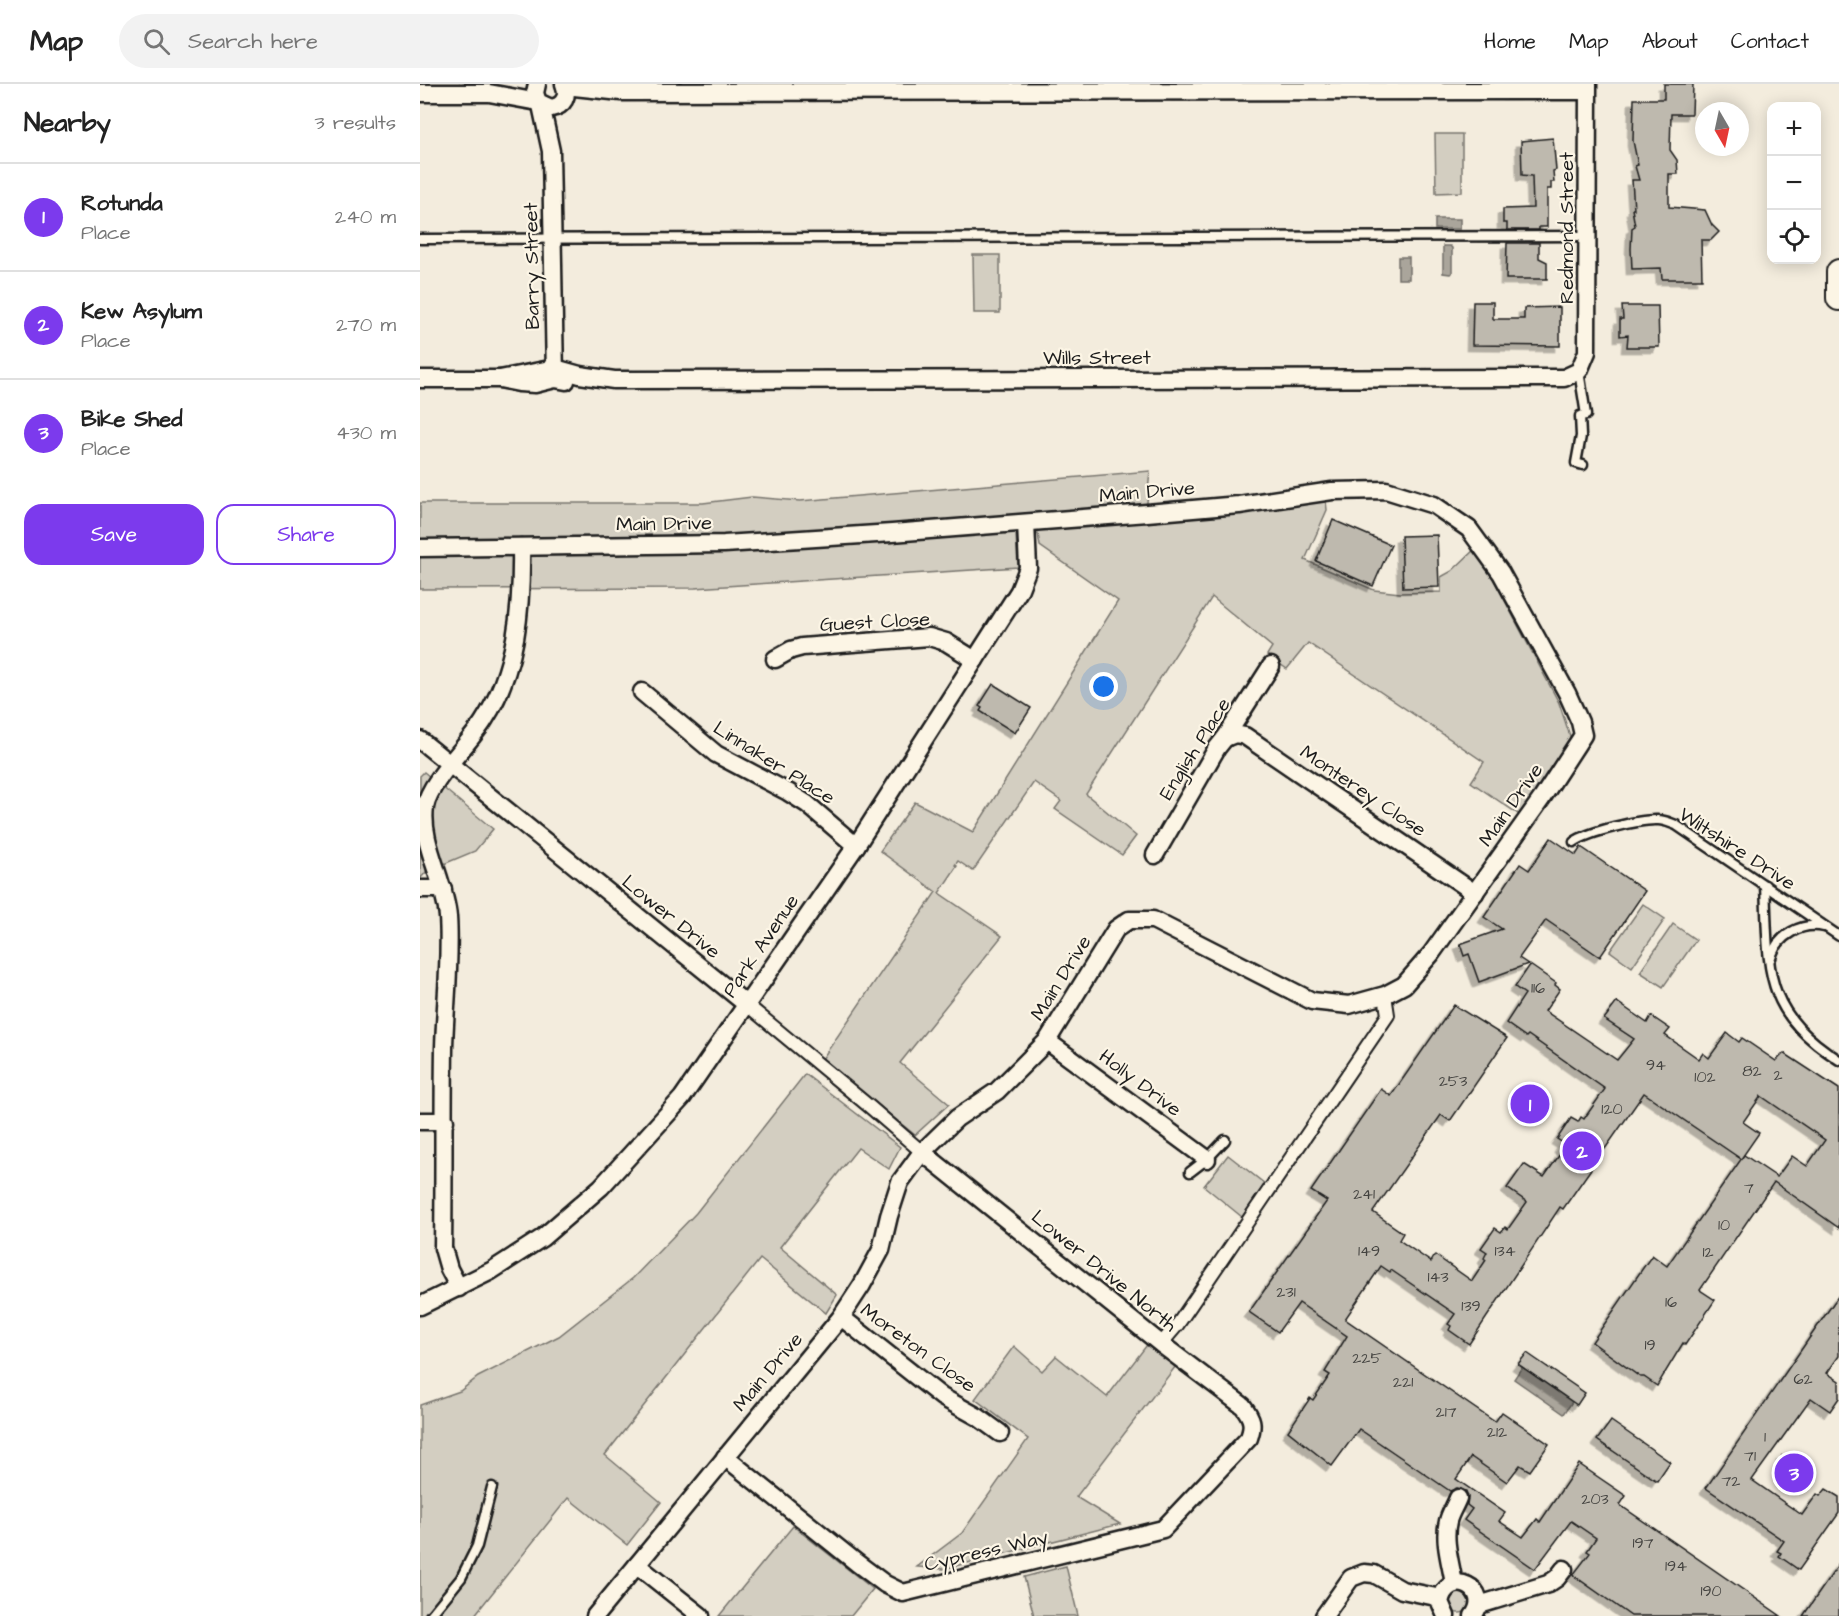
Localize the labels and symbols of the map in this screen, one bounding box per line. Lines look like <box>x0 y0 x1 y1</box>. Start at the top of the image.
north arrow <box>1695 102 1749 156</box>
street label: Redmond Street <box>1553 152 1581 304</box>
street label: Barry Street <box>517 202 548 330</box>
street label: Wills Street <box>1043 344 1151 372</box>
street label: Main Drive <box>1098 474 1196 510</box>
street label: Main Drive <box>616 509 712 539</box>
street label: Guest Close <box>819 605 931 639</box>
your location <box>1089 672 1118 701</box>
street label: English Place <box>1152 692 1239 806</box>
street label: Linnaker Place <box>708 714 840 812</box>
street label: Monterey Close <box>1294 738 1432 845</box>
street label: Main Drive <box>1472 758 1550 852</box>
street label: Wiltshire Drive <box>1673 801 1801 897</box>
street label: Lower Drive <box>616 869 726 966</box>
street label: Park Avenue <box>716 889 806 1003</box>
street label: Main Drive <box>1024 930 1098 1026</box>
house number: 116 <box>1531 977 1545 999</box>
street label: Holly Drive <box>1092 1043 1187 1124</box>
house number: 94 <box>1646 1054 1666 1076</box>
house number: 82 <box>1742 1060 1762 1082</box>
house number: 2 <box>1773 1064 1783 1086</box>
house number: 102 <box>1694 1066 1716 1088</box>
house number: 253 <box>1439 1070 1467 1092</box>
pin: 1 <box>1510 1082 1550 1126</box>
house number: 120 <box>1601 1098 1623 1120</box>
pin: 2 <box>1562 1128 1602 1174</box>
house number: 7 <box>1744 1177 1754 1199</box>
house number: 241 <box>1353 1183 1375 1205</box>
street label: Lower Drive North <box>1025 1203 1183 1339</box>
house number: 10 <box>1718 1214 1730 1236</box>
house number: 149 <box>1358 1240 1380 1262</box>
house number: 134 <box>1494 1240 1516 1262</box>
house number: 12 <box>1702 1241 1714 1263</box>
house number: 143 <box>1427 1266 1449 1288</box>
house number: 231 <box>1276 1281 1296 1303</box>
house number: 16 <box>1665 1291 1677 1313</box>
house number: 139 <box>1461 1295 1481 1317</box>
street label: Moreton Close <box>855 1297 982 1400</box>
street label: Main Drive <box>726 1326 810 1418</box>
house number: 19 <box>1644 1334 1656 1356</box>
house number: 225 <box>1352 1347 1382 1369</box>
house number: 62 <box>1793 1368 1813 1390</box>
house number: 221 <box>1393 1371 1413 1393</box>
house number: 217 <box>1435 1401 1457 1423</box>
house number: 212 <box>1487 1421 1507 1443</box>
house number: 1 <box>1764 1426 1766 1448</box>
house number: 71 <box>1744 1445 1756 1467</box>
pin: 3 <box>1774 1450 1814 1496</box>
house number: 72 <box>1722 1470 1741 1492</box>
house number: 203 <box>1581 1488 1609 1510</box>
street label: Cypress Way <box>921 1523 1051 1580</box>
house number: 197 <box>1633 1532 1654 1554</box>
house number: 194 <box>1665 1555 1687 1577</box>
house number: 190 <box>1700 1580 1722 1602</box>

